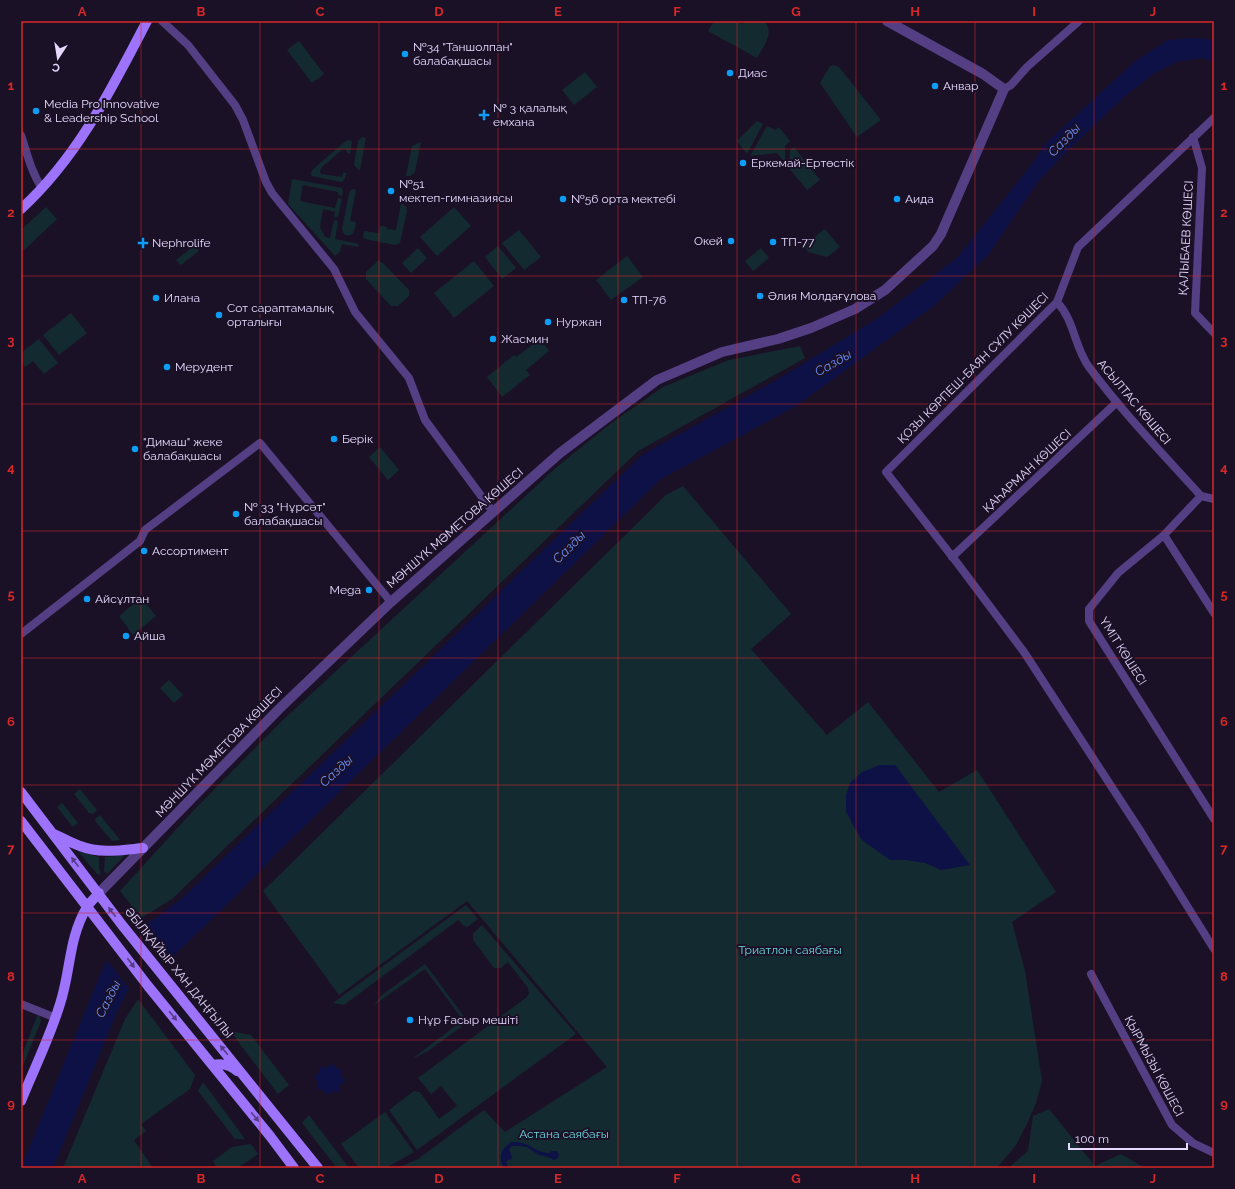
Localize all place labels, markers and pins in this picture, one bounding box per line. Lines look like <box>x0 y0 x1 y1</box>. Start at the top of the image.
place label: №34 "Таншолпан" балабақшасы <box>413 40 513 68</box>
marker: №34 "Таншолпан" балабақшасы <box>400 49 410 59</box>
place label: Диас <box>738 66 768 80</box>
marker: Диас <box>725 68 735 78</box>
place label: Анвар <box>943 79 978 93</box>
marker: Анвар <box>930 81 940 91</box>
place label: Media Pro Innovative & Leadership School <box>44 97 159 125</box>
place label: № 3 қалалық емхана <box>493 101 568 129</box>
marker: Media Pro Innovative & Leadership School <box>31 106 41 116</box>
marker: № 3 қалалық емхана <box>478 109 490 121</box>
place label: Еркемай-Ертөстік <box>751 156 854 170</box>
marker: Еркемай-Ертөстік <box>738 158 748 168</box>
place label: №51 мектеп-гимназиясы <box>399 177 513 205</box>
marker: №51 мектеп-гимназиясы <box>386 186 396 196</box>
place label: №56 орта мектебі <box>571 192 676 206</box>
place label: Аида <box>905 192 934 206</box>
marker: №56 орта мектебі <box>558 194 568 204</box>
marker: Аида <box>892 194 902 204</box>
place label: Окей <box>694 234 723 248</box>
place label: ТП-77 <box>781 235 815 249</box>
place label: Nephrolife <box>152 236 210 250</box>
marker: Окей <box>726 236 736 246</box>
marker: Nephrolife <box>137 237 149 249</box>
marker: ТП-77 <box>768 237 778 247</box>
place label: Әлия Молдағұлова <box>768 289 876 303</box>
place label: Илана <box>164 291 200 305</box>
marker: Әлия Молдағұлова <box>755 291 765 301</box>
marker: Илана <box>151 293 161 303</box>
place label: ТП-76 <box>632 293 666 307</box>
marker: ТП-76 <box>619 295 629 305</box>
place label: Сот сараптамалық орталығы <box>227 301 334 329</box>
marker: Сот сараптамалық орталығы <box>214 310 224 320</box>
place label: Нуржан <box>556 315 602 329</box>
marker: Нуржан <box>543 317 553 327</box>
place label: Жасмин <box>501 332 548 346</box>
marker: Жасмин <box>488 334 498 344</box>
place label: Мерудент <box>175 360 233 374</box>
marker: Мерудент <box>162 362 172 372</box>
place label: Берік <box>342 432 373 446</box>
marker: Берік <box>329 434 339 444</box>
place label: "Димаш" жеке балабақшасы <box>143 435 222 463</box>
marker: "Димаш" жеке балабақшасы <box>130 444 140 454</box>
place label: № 33 "Нұрсәт" балабақшасы <box>244 500 326 528</box>
marker: № 33 "Нұрсәт" балабақшасы <box>231 509 241 519</box>
place label: Ассортимент <box>152 544 229 558</box>
marker: Ассортимент <box>139 546 149 556</box>
place label: Mega <box>330 583 361 597</box>
marker: Mega <box>364 585 374 595</box>
place label: Айсұлтан <box>95 592 149 606</box>
marker: Айсұлтан <box>82 594 92 604</box>
place label: Айша <box>134 629 165 643</box>
marker: Айша <box>121 631 131 641</box>
place label: Нұр Ғасыр мешіті <box>418 1013 518 1027</box>
marker: Нұр Ғасыр мешіті <box>405 1015 415 1025</box>

